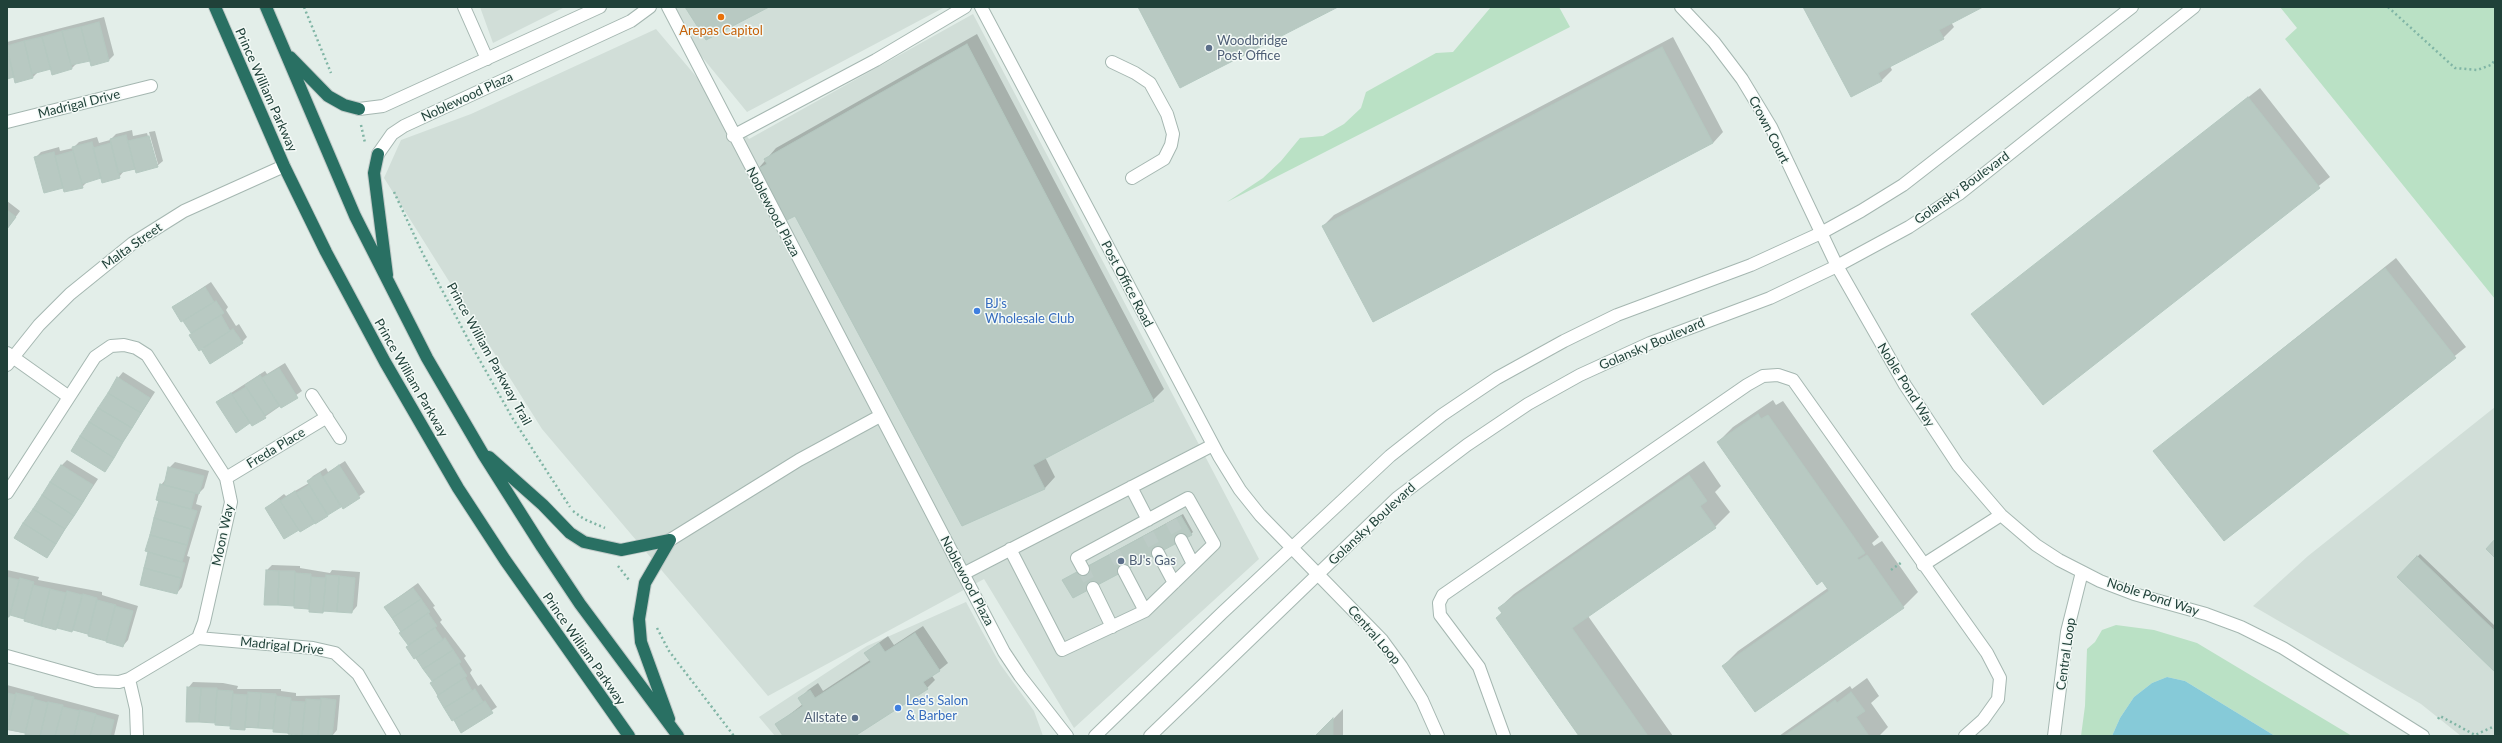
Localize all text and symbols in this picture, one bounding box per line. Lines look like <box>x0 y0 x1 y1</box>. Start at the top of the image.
marker: Arepas Capitol <box>716 12 726 22</box>
place label: Arepas Capitol <box>679 23 763 39</box>
street label: Prince William Parkway <box>232 26 300 154</box>
place label: Woodbridge Post Office <box>1217 33 1288 64</box>
marker: Woodbridge Post Office <box>1204 43 1214 53</box>
street label: Noblewood Plaza <box>419 69 515 125</box>
street label: Madrigal Drive <box>36 86 122 122</box>
street label: Crown Court <box>1745 94 1793 166</box>
street label: Golansky Boulevard <box>1912 148 2012 228</box>
street label: Noblewood Plaza <box>743 164 803 260</box>
street label: Malta Street <box>99 220 165 272</box>
street label: Post Office Road <box>1098 238 1156 330</box>
street label: Prince William Parkway Trail <box>443 280 535 428</box>
place label: BJ's Wholesale Club <box>985 296 1075 327</box>
marker: BJ's Wholesale Club <box>972 306 982 316</box>
street label: Golansky Boulevard <box>1597 315 1707 373</box>
street label: Prince William Parkway <box>371 316 451 440</box>
street label: Noble Pond Way <box>1874 340 1938 430</box>
street label: Freda Place <box>244 424 308 472</box>
street label: Golansky Boulevard <box>1325 480 1419 568</box>
street label: Moon Way <box>209 503 237 567</box>
street label: Noblewood Plaza <box>937 533 997 629</box>
place label: BJ's Gas <box>1129 553 1176 569</box>
marker: BJ's Gas <box>1116 556 1126 566</box>
street label: Noble Pond Way <box>2105 575 2201 619</box>
street label: Prince William Parkway <box>539 590 629 708</box>
street label: Central Loop <box>1344 602 1404 668</box>
street label: Central Loop <box>2053 617 2079 691</box>
street label: Madrigal Drive <box>239 634 325 658</box>
place label: Lee's Salon & Barber <box>906 693 968 724</box>
marker: Lee's Salon & Barber <box>893 703 903 713</box>
place label: Allstate <box>804 710 847 726</box>
marker: Allstate <box>850 713 860 723</box>

